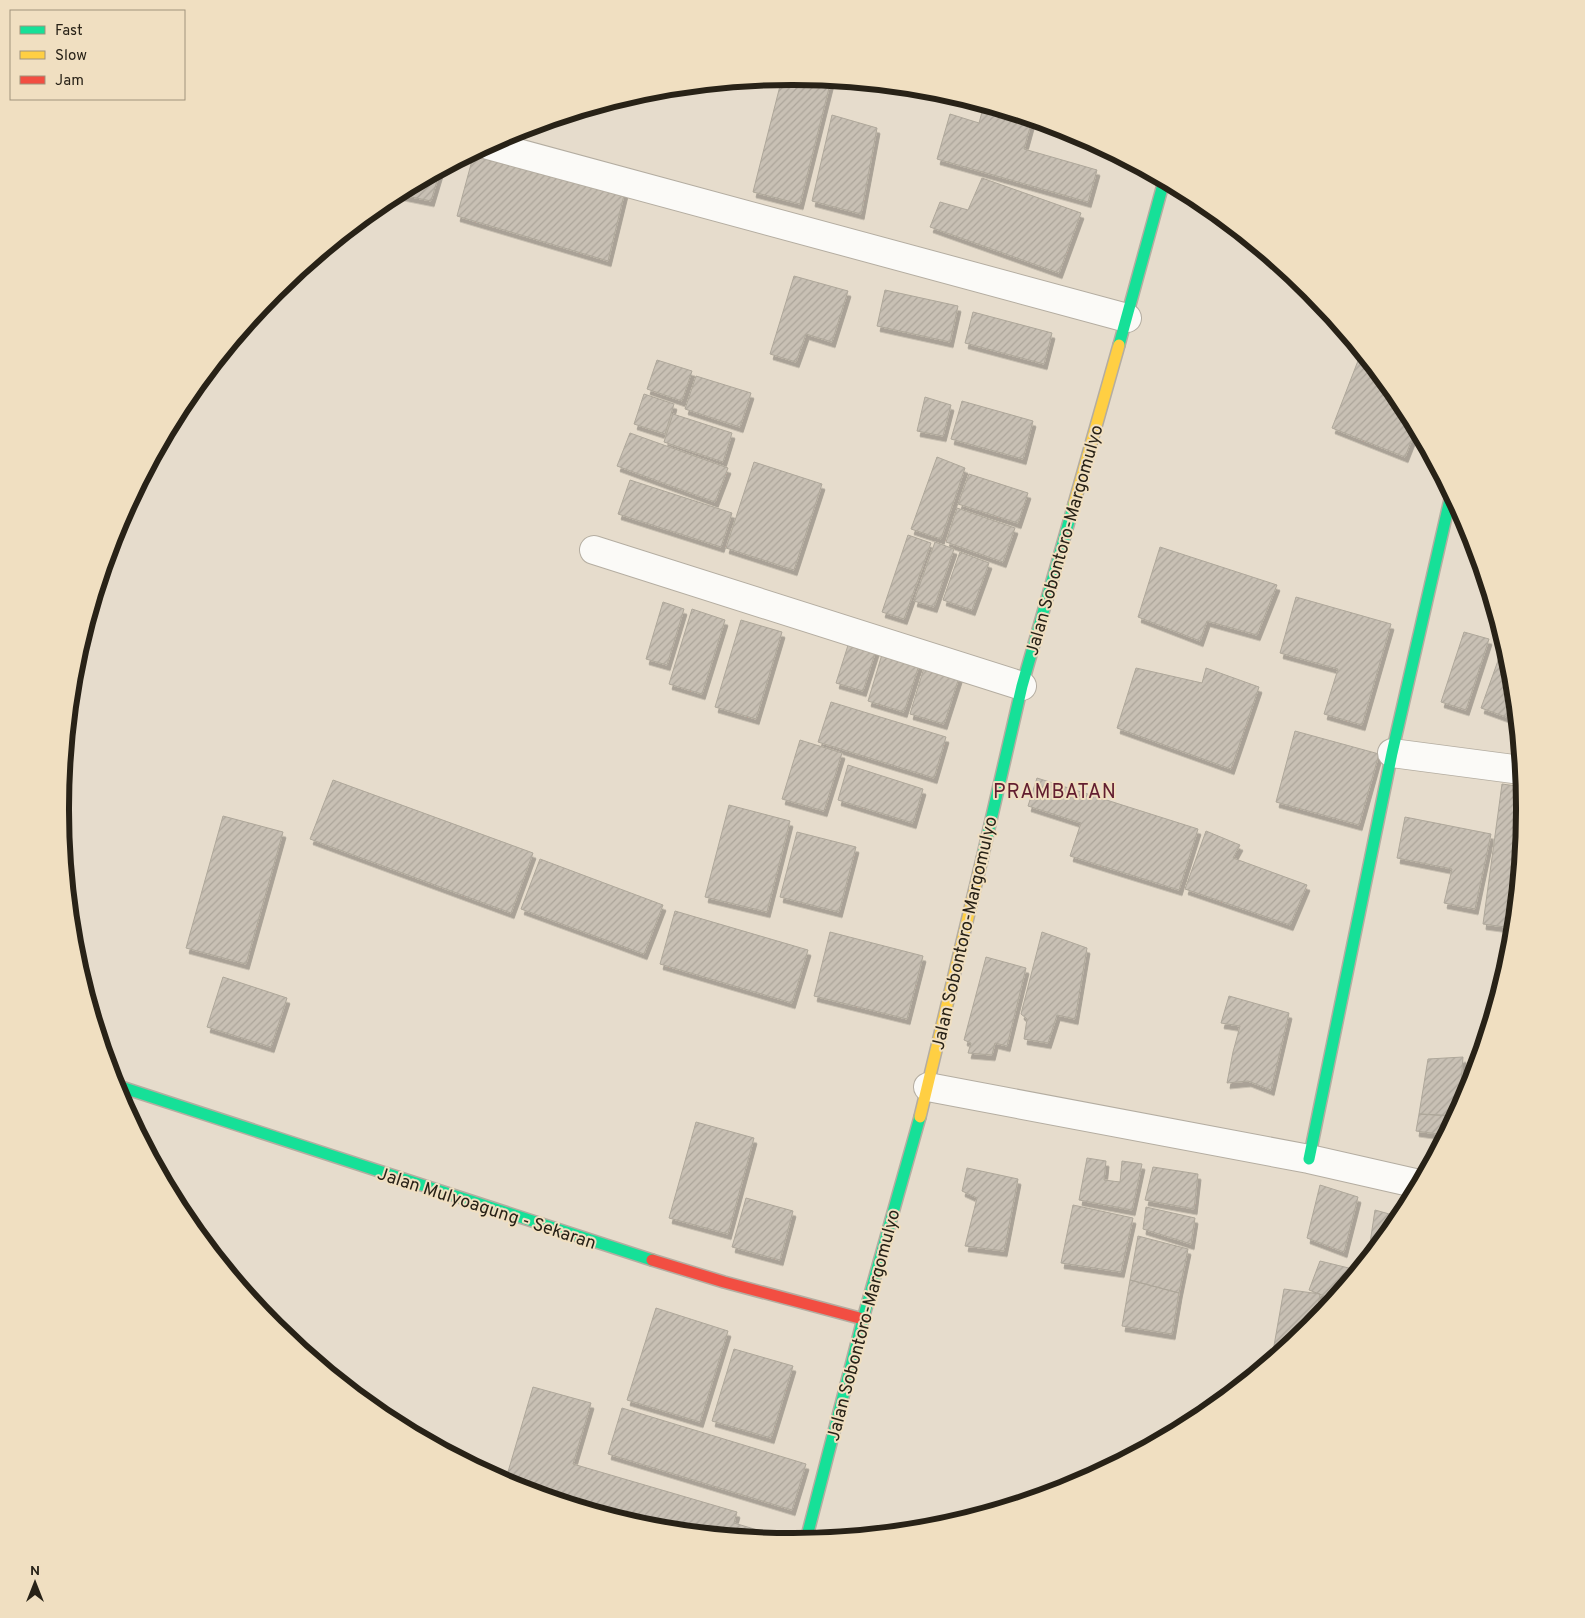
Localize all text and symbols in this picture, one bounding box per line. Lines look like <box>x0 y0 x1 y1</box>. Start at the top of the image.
legend <box>10 10 185 100</box>
text: Fast <box>55 22 83 41</box>
text: Slow <box>55 47 87 66</box>
text: Jam <box>55 72 84 91</box>
street label: Jalan Sobontoro-Margomulyo <box>1021 422 1109 658</box>
district label: PRAMBATAN <box>993 780 1117 806</box>
street label: Jalan Sobontoro-Margomulyo <box>927 814 1004 1052</box>
street label: Jalan Mulyoagung - Sekaran <box>374 1163 599 1256</box>
street label: Jalan Sobontoro-Margomulyo <box>822 1207 906 1444</box>
north arrow <box>10 1558 60 1608</box>
text: N <box>30 1563 40 1580</box>

